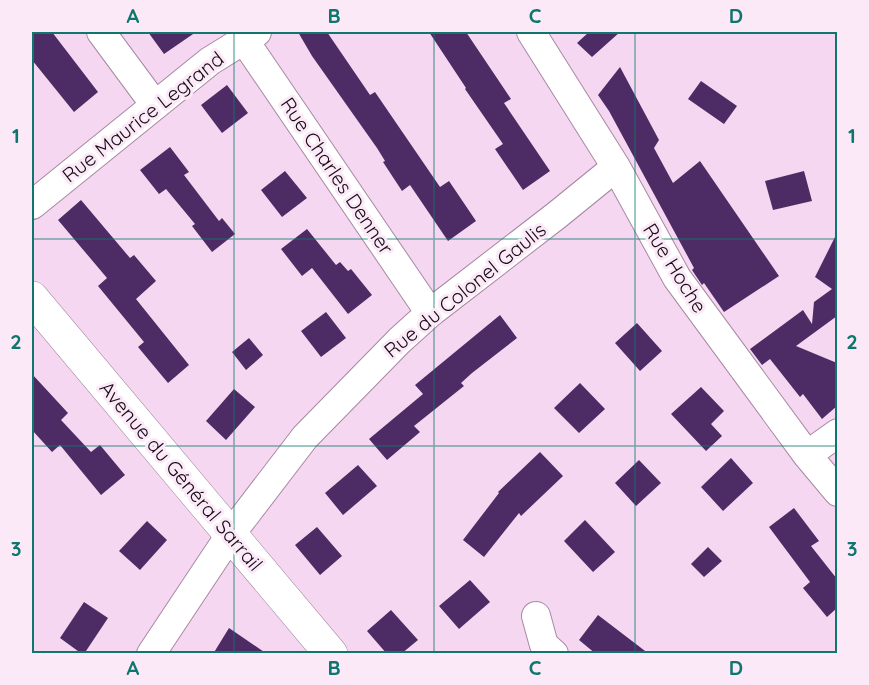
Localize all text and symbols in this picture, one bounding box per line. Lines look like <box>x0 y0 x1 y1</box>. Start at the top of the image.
text: A <box>127 3 140 28</box>
text: B <box>327 3 341 28</box>
text: C <box>529 3 542 28</box>
text: D <box>729 3 743 28</box>
street label: Rue Maurice Legrand <box>57 46 228 187</box>
street label: Rue Charles Denner <box>276 92 399 259</box>
text: 1 <box>12 123 20 148</box>
text: 1 <box>848 123 856 148</box>
street label: Rue du Colonel Gaulis <box>379 217 551 363</box>
street label: Rue Hoche <box>638 218 713 317</box>
text: 2 <box>10 329 22 354</box>
text: 2 <box>846 329 858 354</box>
street label: Avenue du Général Sarrail <box>95 376 268 576</box>
text: 3 <box>11 536 21 561</box>
text: 3 <box>847 536 857 561</box>
text: A <box>127 655 140 680</box>
text: B <box>327 655 341 680</box>
text: C <box>529 655 542 680</box>
text: D <box>729 655 743 680</box>

